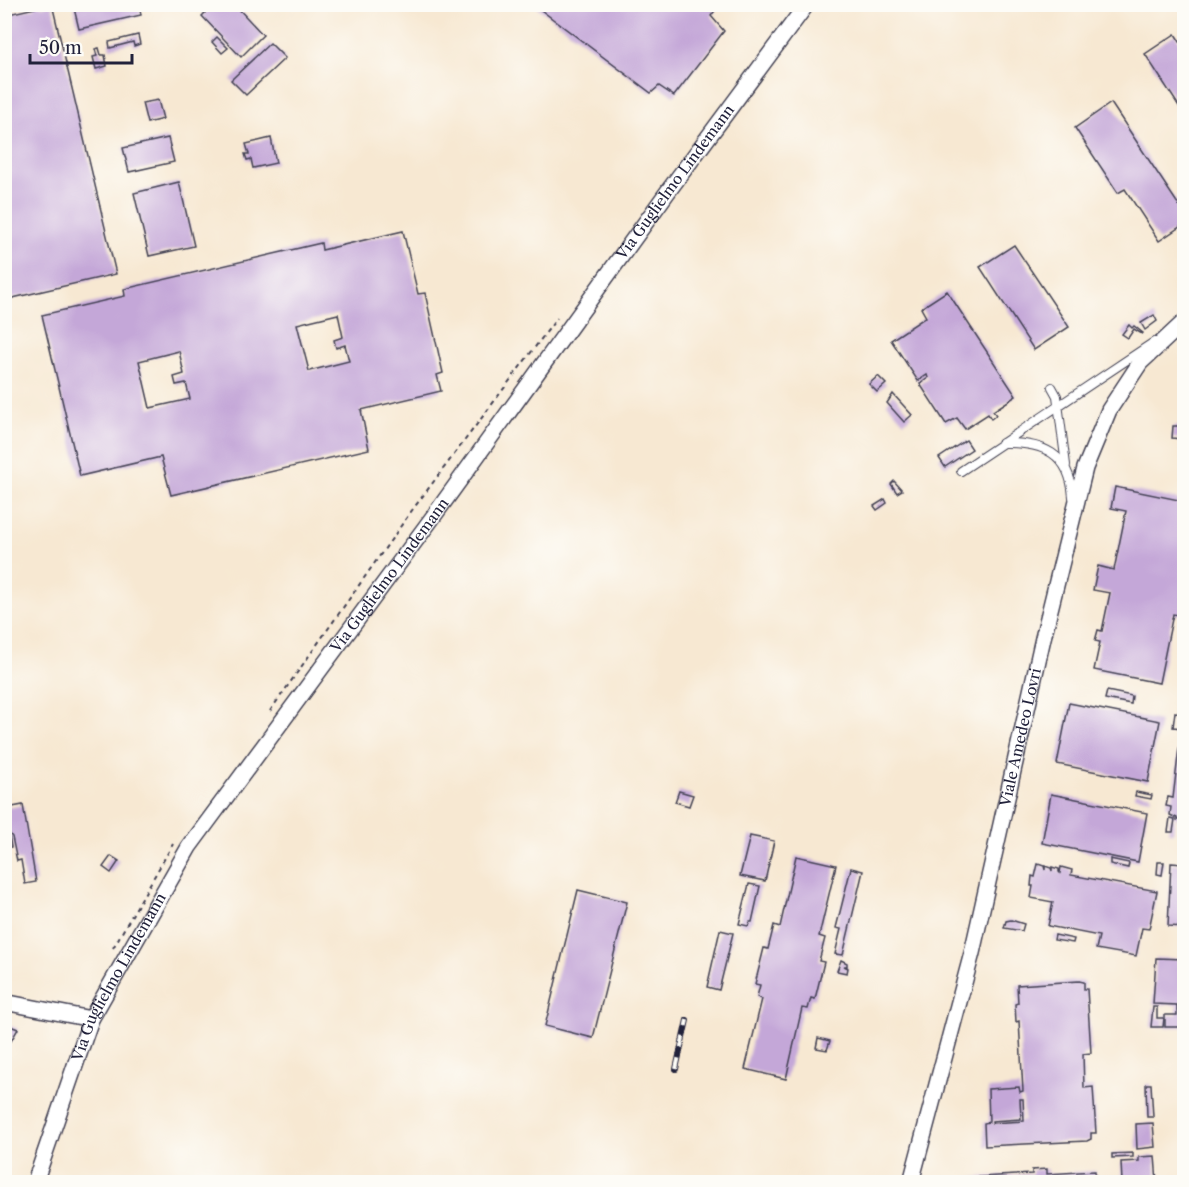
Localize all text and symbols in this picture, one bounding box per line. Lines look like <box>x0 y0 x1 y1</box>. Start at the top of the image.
scale bar <box>30 27 132 65</box>
text: 50 m <box>39 37 82 59</box>
street label: Via Guglielmo Lindemann <box>611 100 738 264</box>
street label: Via Guglielmo Lindemann <box>325 494 453 657</box>
street label: Viale Amedeo Lovri <box>995 666 1045 809</box>
street label: Via Guglielmo Lindemann <box>67 889 170 1065</box>

